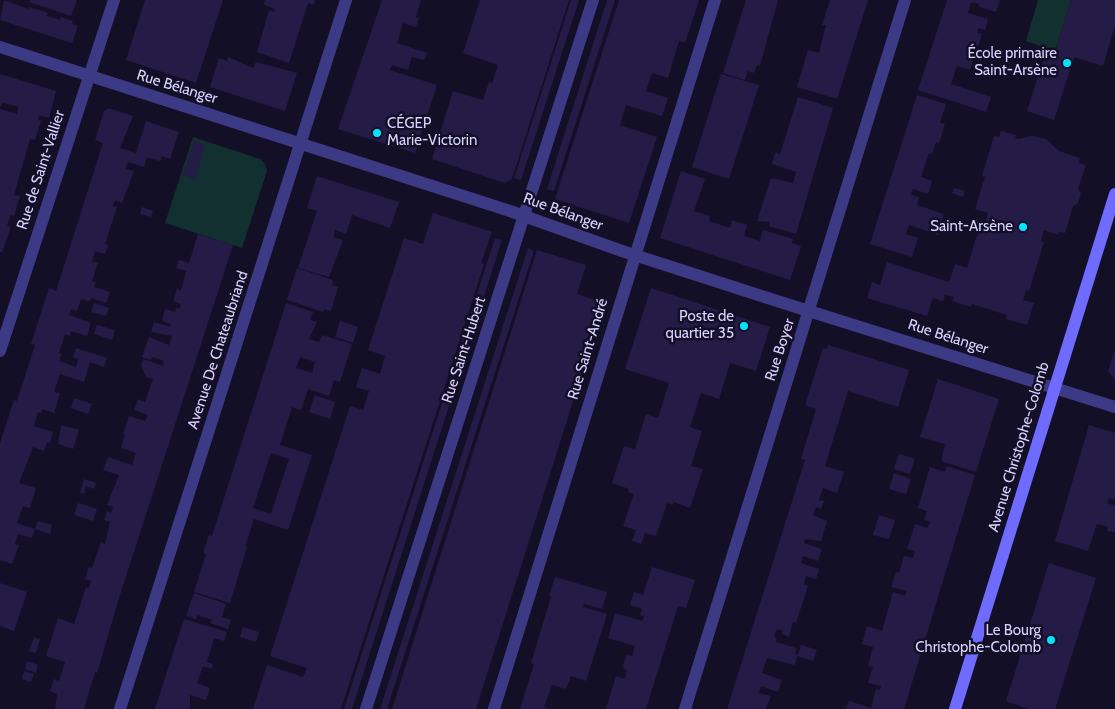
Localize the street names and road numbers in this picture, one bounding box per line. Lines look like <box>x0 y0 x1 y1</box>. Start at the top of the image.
street label: Rue Bélanger <box>134 66 220 108</box>
street label: Rue de Saint-Vallier <box>13 108 69 232</box>
street label: Rue Bélanger <box>521 189 605 235</box>
street label: Avenue De Chateaubriand <box>184 269 252 431</box>
street label: Rue Saint-Hubert <box>438 295 490 405</box>
street label: Rue Saint-André <box>564 296 612 402</box>
street label: Rue Boyer <box>761 316 799 384</box>
street label: Rue Bélanger <box>906 316 990 358</box>
street label: Avenue Christophe-Colomb <box>985 360 1053 534</box>

